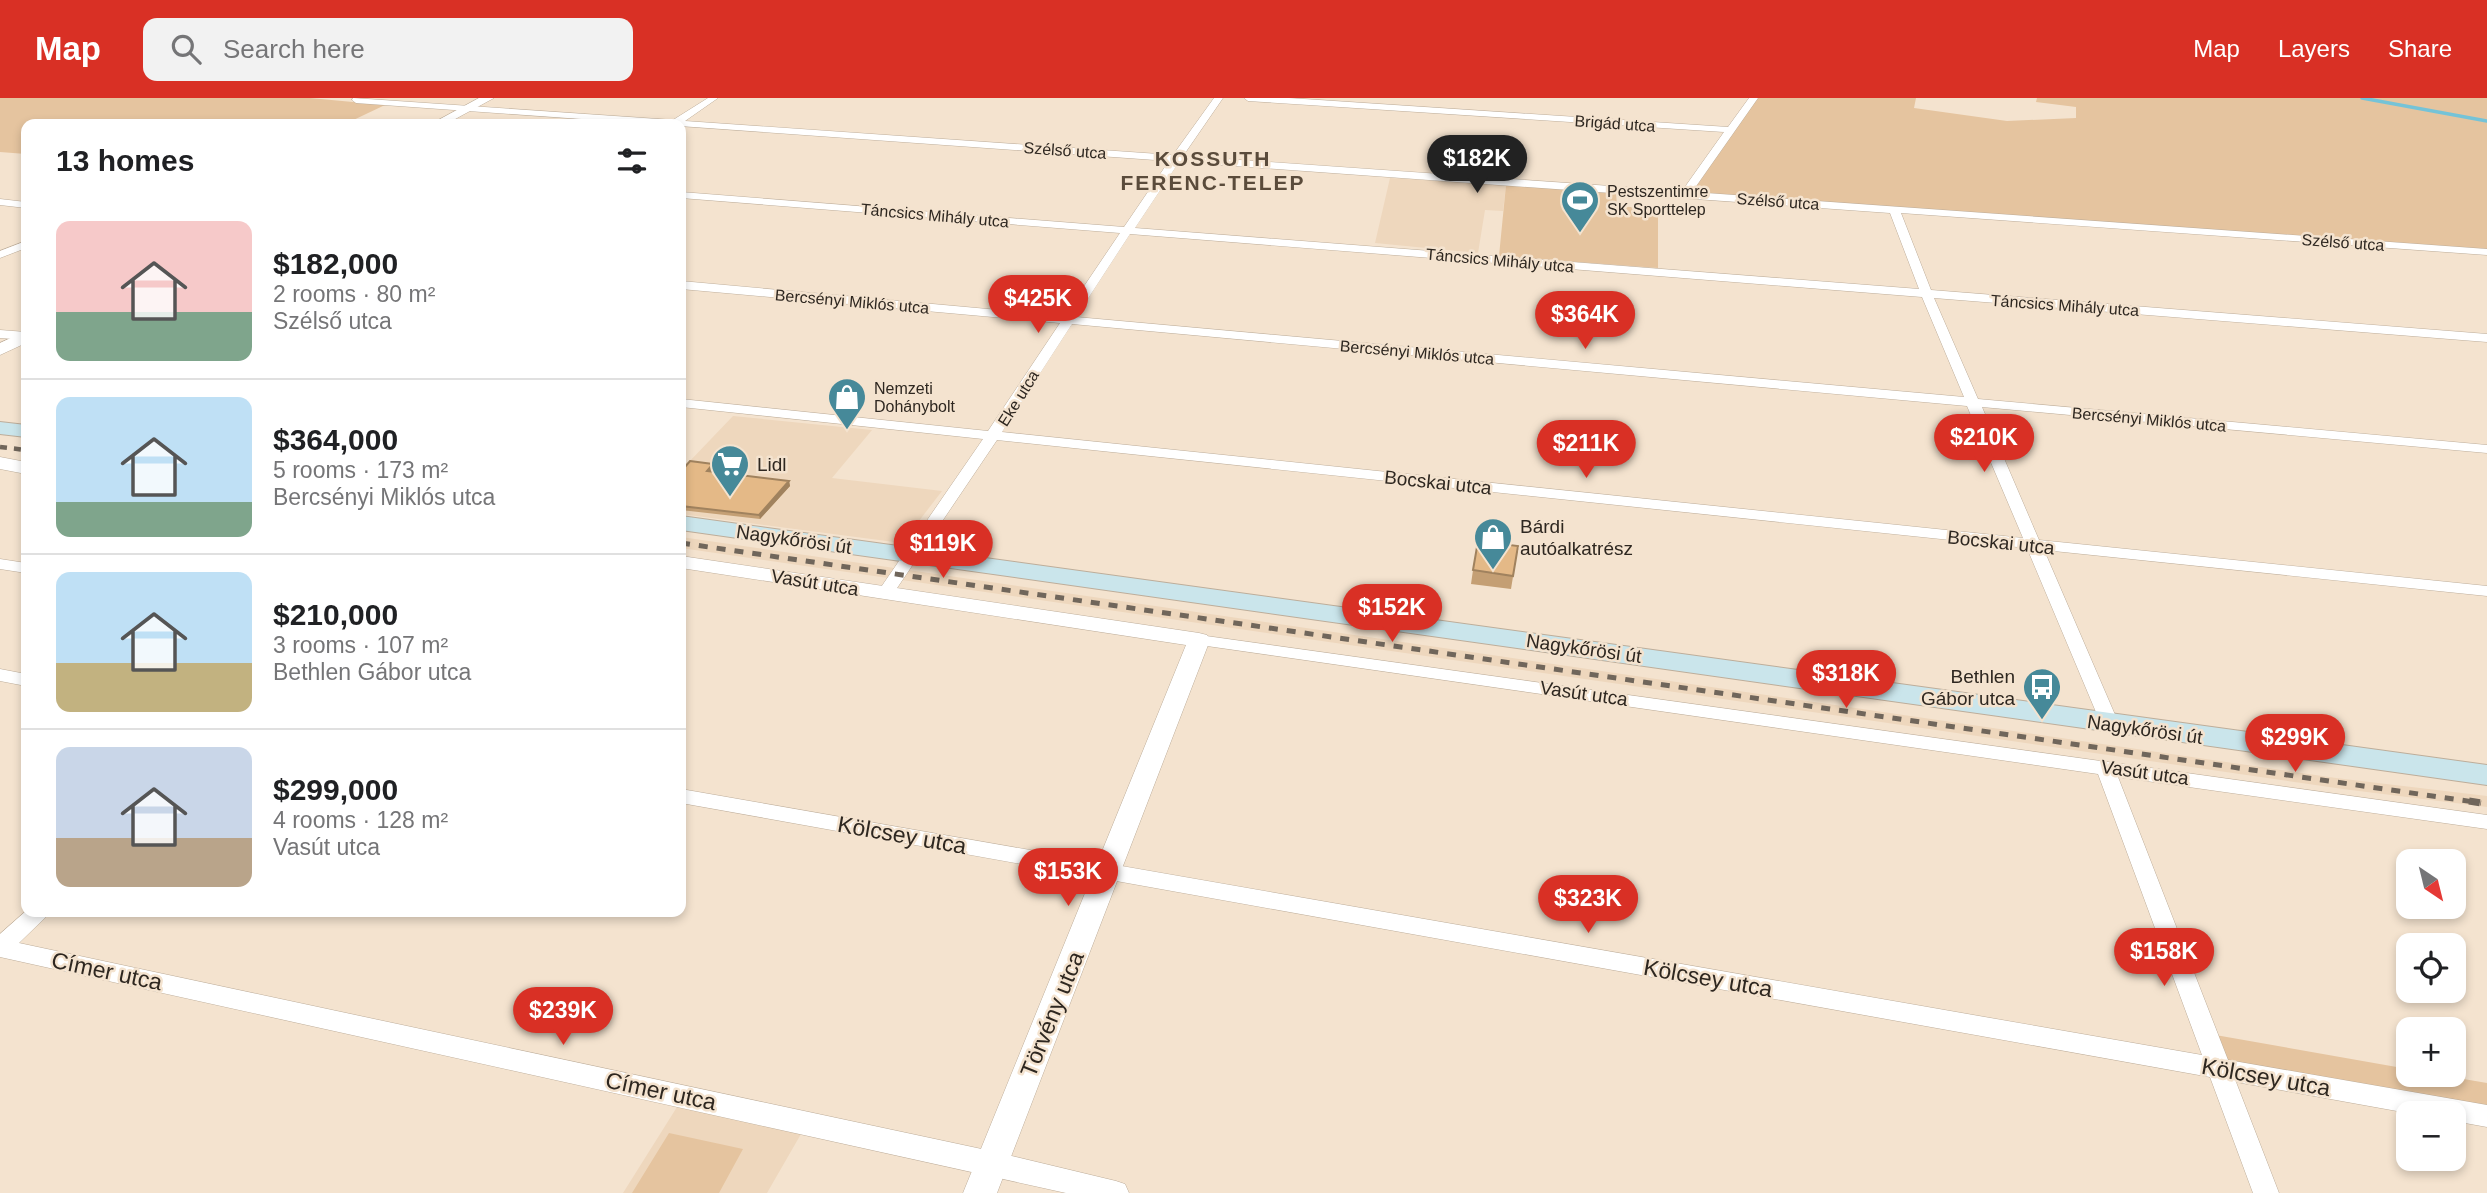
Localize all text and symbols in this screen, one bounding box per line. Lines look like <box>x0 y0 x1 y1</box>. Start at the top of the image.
search box <box>143 18 633 81</box>
text: Map <box>35 30 101 67</box>
icon: search <box>167 30 205 68</box>
text: Search here <box>223 34 365 64</box>
text: Map <box>2193 35 2240 62</box>
text: Layers <box>2278 35 2350 62</box>
text: Share <box>2388 35 2452 62</box>
street label: Brigád utca <box>1574 112 1656 135</box>
pin: $182K <box>1428 136 1526 195</box>
street label: Szélső utca <box>1023 139 1107 162</box>
icon: filters <box>613 142 651 180</box>
text: 13 homes <box>56 144 194 177</box>
text: $182K <box>1443 145 1511 171</box>
district label: KOSSUTH FERENC-TELEP <box>1120 147 1306 194</box>
sports icon: Pestszentimre SK Sporttelep <box>1559 179 1601 234</box>
place label: Pestszentimre SK Sporttelep <box>1607 183 1708 218</box>
street label: Szélső utca <box>1736 190 1820 213</box>
street label: Táncsics Mihály utca <box>860 201 1010 230</box>
street label: Szélső utca <box>2301 231 2385 254</box>
street label: Táncsics Mihály utca <box>1425 246 1575 275</box>
text: $182,000 <box>273 247 398 280</box>
icon: home <box>112 249 196 333</box>
pin: $425K <box>989 275 1087 335</box>
text: 2 rooms · 80 m² <box>273 281 435 307</box>
text: $425K <box>1004 285 1072 311</box>
street label: Bercsényi Miklós utca <box>774 286 930 317</box>
pin: $364K <box>1536 292 1634 351</box>
street label: Táncsics Mihály utca <box>1990 292 2140 319</box>
text: $364K <box>1551 301 1619 327</box>
text: Szélső utca <box>273 308 392 334</box>
street label: Bercsényi Miklós utca <box>1339 337 1495 368</box>
street label: Eke utca <box>995 367 1042 429</box>
shop icon: Nemzeti Dohánybolt <box>826 376 868 431</box>
place label: Nemzeti Dohánybolt <box>874 380 956 415</box>
street label: Bercsényi Miklós utca <box>2071 404 2227 435</box>
pin: $210K <box>1935 414 2033 474</box>
pin: $211K <box>1537 420 1635 480</box>
text: $364,000 <box>273 423 398 456</box>
text: $210K <box>1950 424 2018 450</box>
icon: home <box>112 425 196 509</box>
text: $211K <box>1553 430 1619 456</box>
supermarket icon: Lidl <box>709 443 751 498</box>
place label: Lidl <box>757 454 787 475</box>
text: 5 rooms · 173 m² <box>273 457 448 483</box>
street label: Bocskai utca <box>1383 466 1493 499</box>
text: Bercsényi Miklós utca <box>273 484 495 510</box>
shop icon: Bárdi autóalkatrész <box>1472 516 1514 571</box>
place label: Bárdi autóalkatrész <box>1520 516 1633 559</box>
pin: $119K <box>894 520 992 580</box>
street label: Nagykőrösi út <box>735 521 854 558</box>
street label: Bocskai utca <box>1946 526 2056 559</box>
text: $119K <box>910 530 976 556</box>
street label: Vasút utca <box>770 565 861 600</box>
pin: $152K <box>1343 584 1441 644</box>
text: $152K <box>1358 594 1426 620</box>
text: $210,000 <box>273 598 398 631</box>
icon: home <box>112 600 196 684</box>
street label: Nagykőrösi út <box>1525 630 1644 667</box>
text: 3 rooms · 107 m² <box>273 632 448 658</box>
pin: $318K <box>1797 650 1895 710</box>
text: Bethlen Gábor utca <box>273 659 471 685</box>
text: $318K <box>1812 660 1880 686</box>
place label: Bethlen Gábor utca <box>1921 666 2015 709</box>
bus stop icon: Bethlen Gábor utca <box>2021 666 2063 721</box>
street label: Vasút utca <box>1539 677 1630 710</box>
street label: Nagykőrösi út <box>2086 711 2205 748</box>
pin: $299K <box>2246 714 2344 774</box>
text: $299K <box>2261 724 2329 750</box>
street label: Vasút utca <box>2100 756 2191 789</box>
text: $299,000 <box>273 773 398 806</box>
icon: home <box>112 775 196 859</box>
text: 4 rooms · 128 m² <box>273 807 448 833</box>
street label: Kölcsey utca <box>836 811 969 859</box>
text: Vasút utca <box>273 834 380 860</box>
pin: $153K <box>1019 848 1117 908</box>
north arrow <box>2396 849 2466 919</box>
map controls <box>2396 849 2466 1171</box>
text: $153K <box>1034 858 1102 884</box>
pin: $323K <box>1539 876 1637 935</box>
text: $323K <box>1554 885 1622 911</box>
pin: $158K <box>2115 928 2213 988</box>
button: locate <box>2396 933 2466 1003</box>
text: $158K <box>2130 938 2198 964</box>
street label: Címer utca <box>49 947 165 995</box>
street label: Törvény utca <box>1015 947 1089 1081</box>
street label: Kölcsey utca <box>1642 954 1775 1002</box>
pin: $239K <box>514 988 612 1047</box>
text: $239K <box>529 997 597 1023</box>
button: + <box>2396 1017 2466 1087</box>
street label: Kölcsey utca <box>2200 1053 2333 1101</box>
street label: Címer utca <box>603 1067 719 1115</box>
button: − <box>2396 1101 2466 1171</box>

